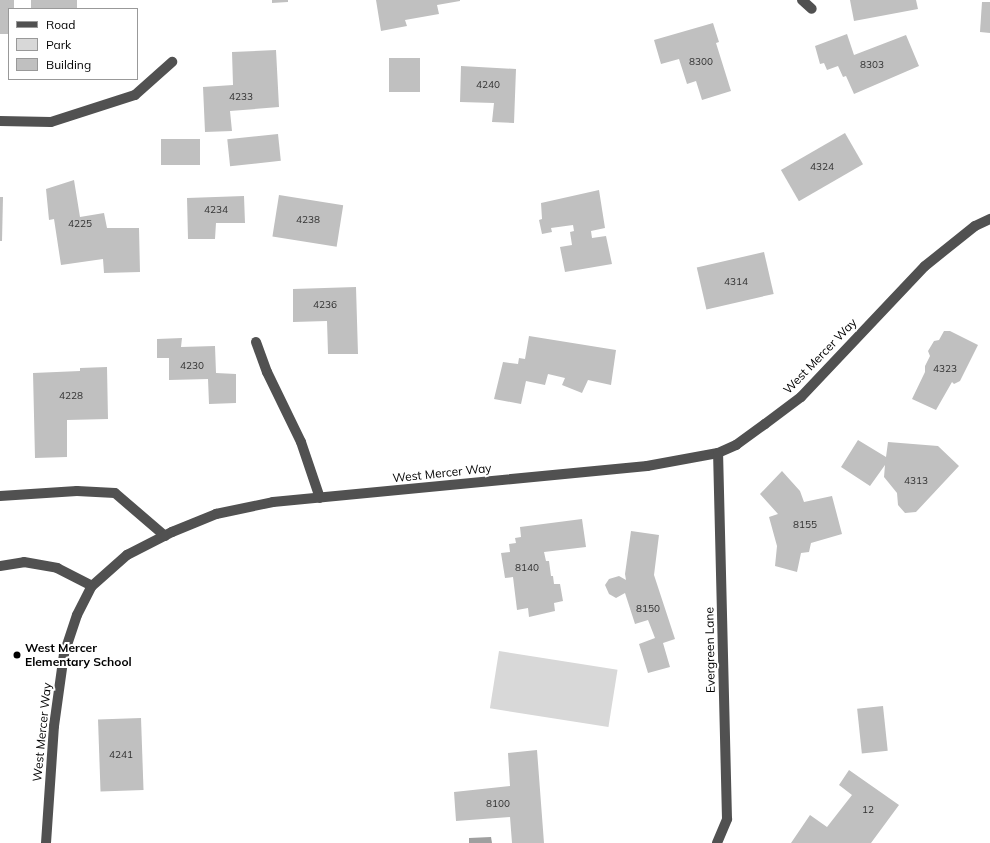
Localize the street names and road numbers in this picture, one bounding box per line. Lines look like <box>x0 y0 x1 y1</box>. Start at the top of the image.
street label: West Mercer Way <box>780 315 860 397</box>
street label: West Mercer Way <box>392 461 492 485</box>
street label: Evergreen Lane <box>702 607 718 693</box>
street label: West Mercer Way <box>30 682 54 782</box>

